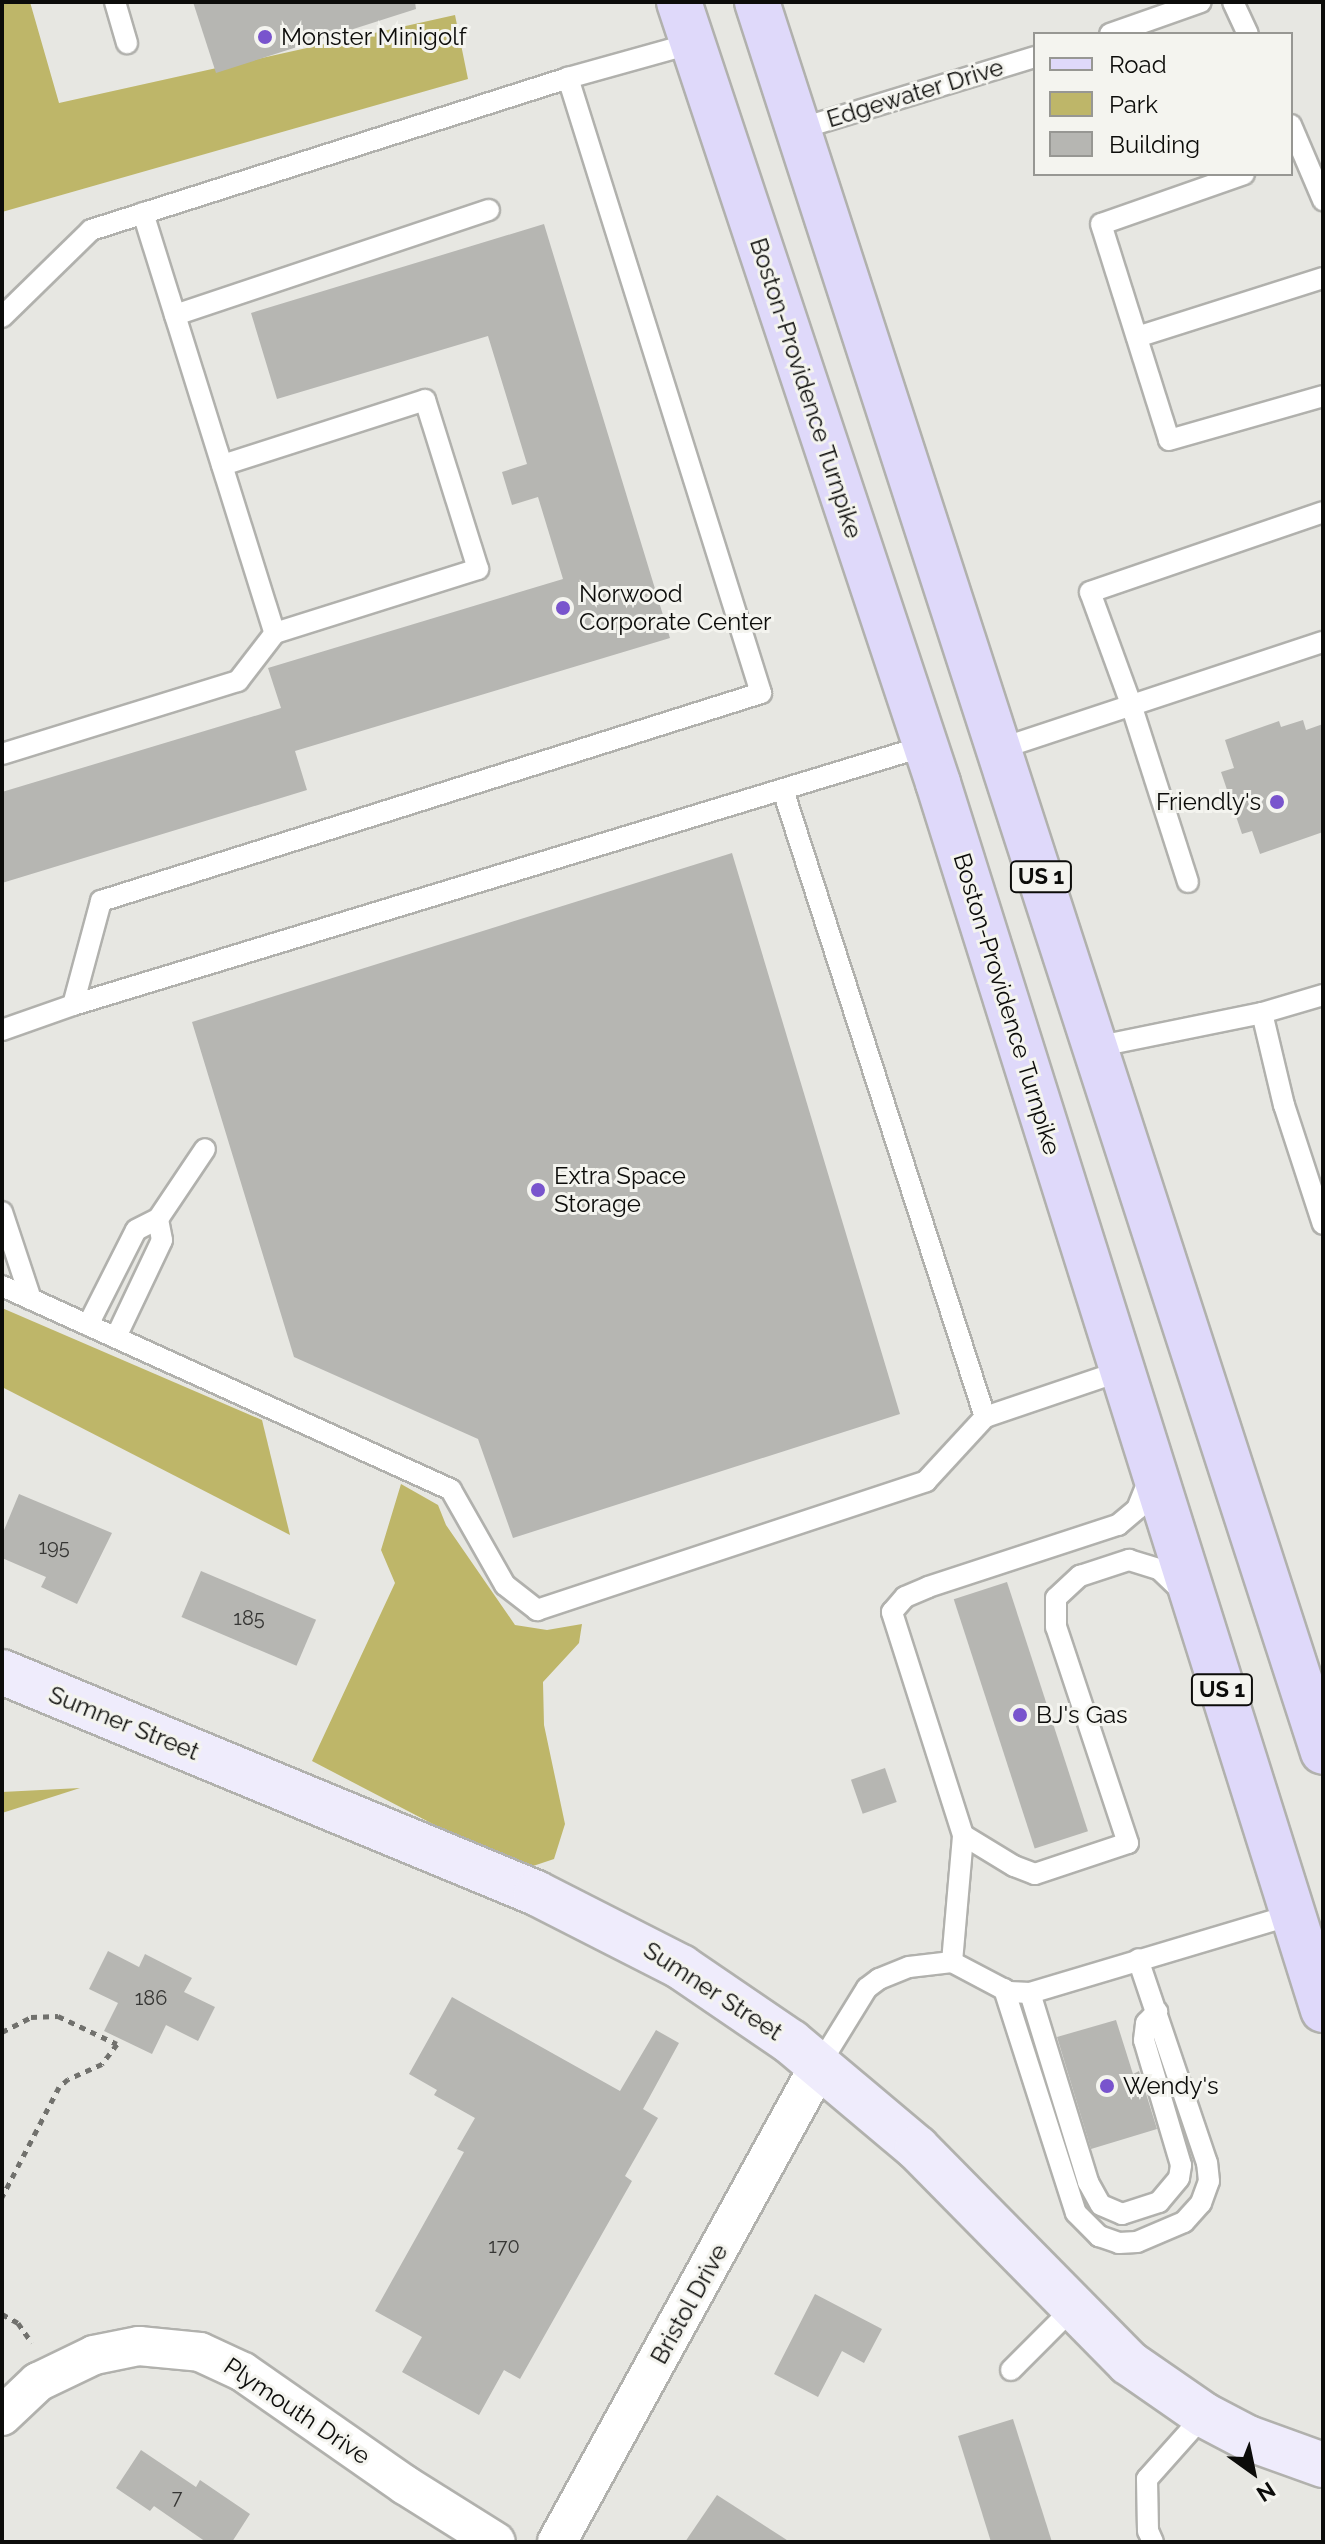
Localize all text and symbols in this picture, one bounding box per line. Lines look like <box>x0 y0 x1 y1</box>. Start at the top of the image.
place label: Monster Minigolf <box>281 23 467 51</box>
marker: Monster Minigolf <box>256 28 274 46</box>
legend <box>1033 32 1293 176</box>
text: Road <box>1109 50 1167 79</box>
street label: Edgewater Drive <box>823 52 1007 134</box>
text: Park <box>1109 90 1158 119</box>
text: Building <box>1109 130 1200 159</box>
street label: Boston-Providence Turnpike <box>744 234 868 542</box>
place label: Norwood Corporate Center <box>579 580 771 636</box>
marker: Norwood Corporate Center <box>554 599 572 617</box>
place label: Friendly's <box>1156 788 1261 816</box>
marker: Friendly's <box>1268 793 1286 811</box>
street label: Boston-Providence Turnpike <box>947 849 1067 1159</box>
road number: US 1 <box>1009 859 1073 895</box>
place label: Extra Space Storage <box>554 1162 686 1218</box>
marker: Extra Space Storage <box>529 1181 547 1199</box>
house number: 195 <box>38 1535 70 1559</box>
house number: 185 <box>233 1606 265 1630</box>
road number: US 1 <box>1190 1672 1254 1708</box>
street label: Sumner Street <box>44 1680 204 1766</box>
place label: BJ's Gas <box>1036 1701 1128 1729</box>
marker: BJ's Gas <box>1011 1706 1029 1724</box>
street label: Sumner Street <box>638 1935 788 2047</box>
house number: 186 <box>135 1986 167 2010</box>
place label: Wendy's <box>1123 2072 1219 2100</box>
marker: Wendy's <box>1098 2077 1116 2095</box>
house number: 170 <box>488 2234 520 2258</box>
street label: Bristol Drive <box>644 2239 734 2369</box>
street label: Plymouth Drive <box>218 2352 376 2470</box>
north arrow <box>1213 2432 1293 2512</box>
text: N <box>1252 2477 1280 2508</box>
house number: 7 <box>172 2485 182 2509</box>

